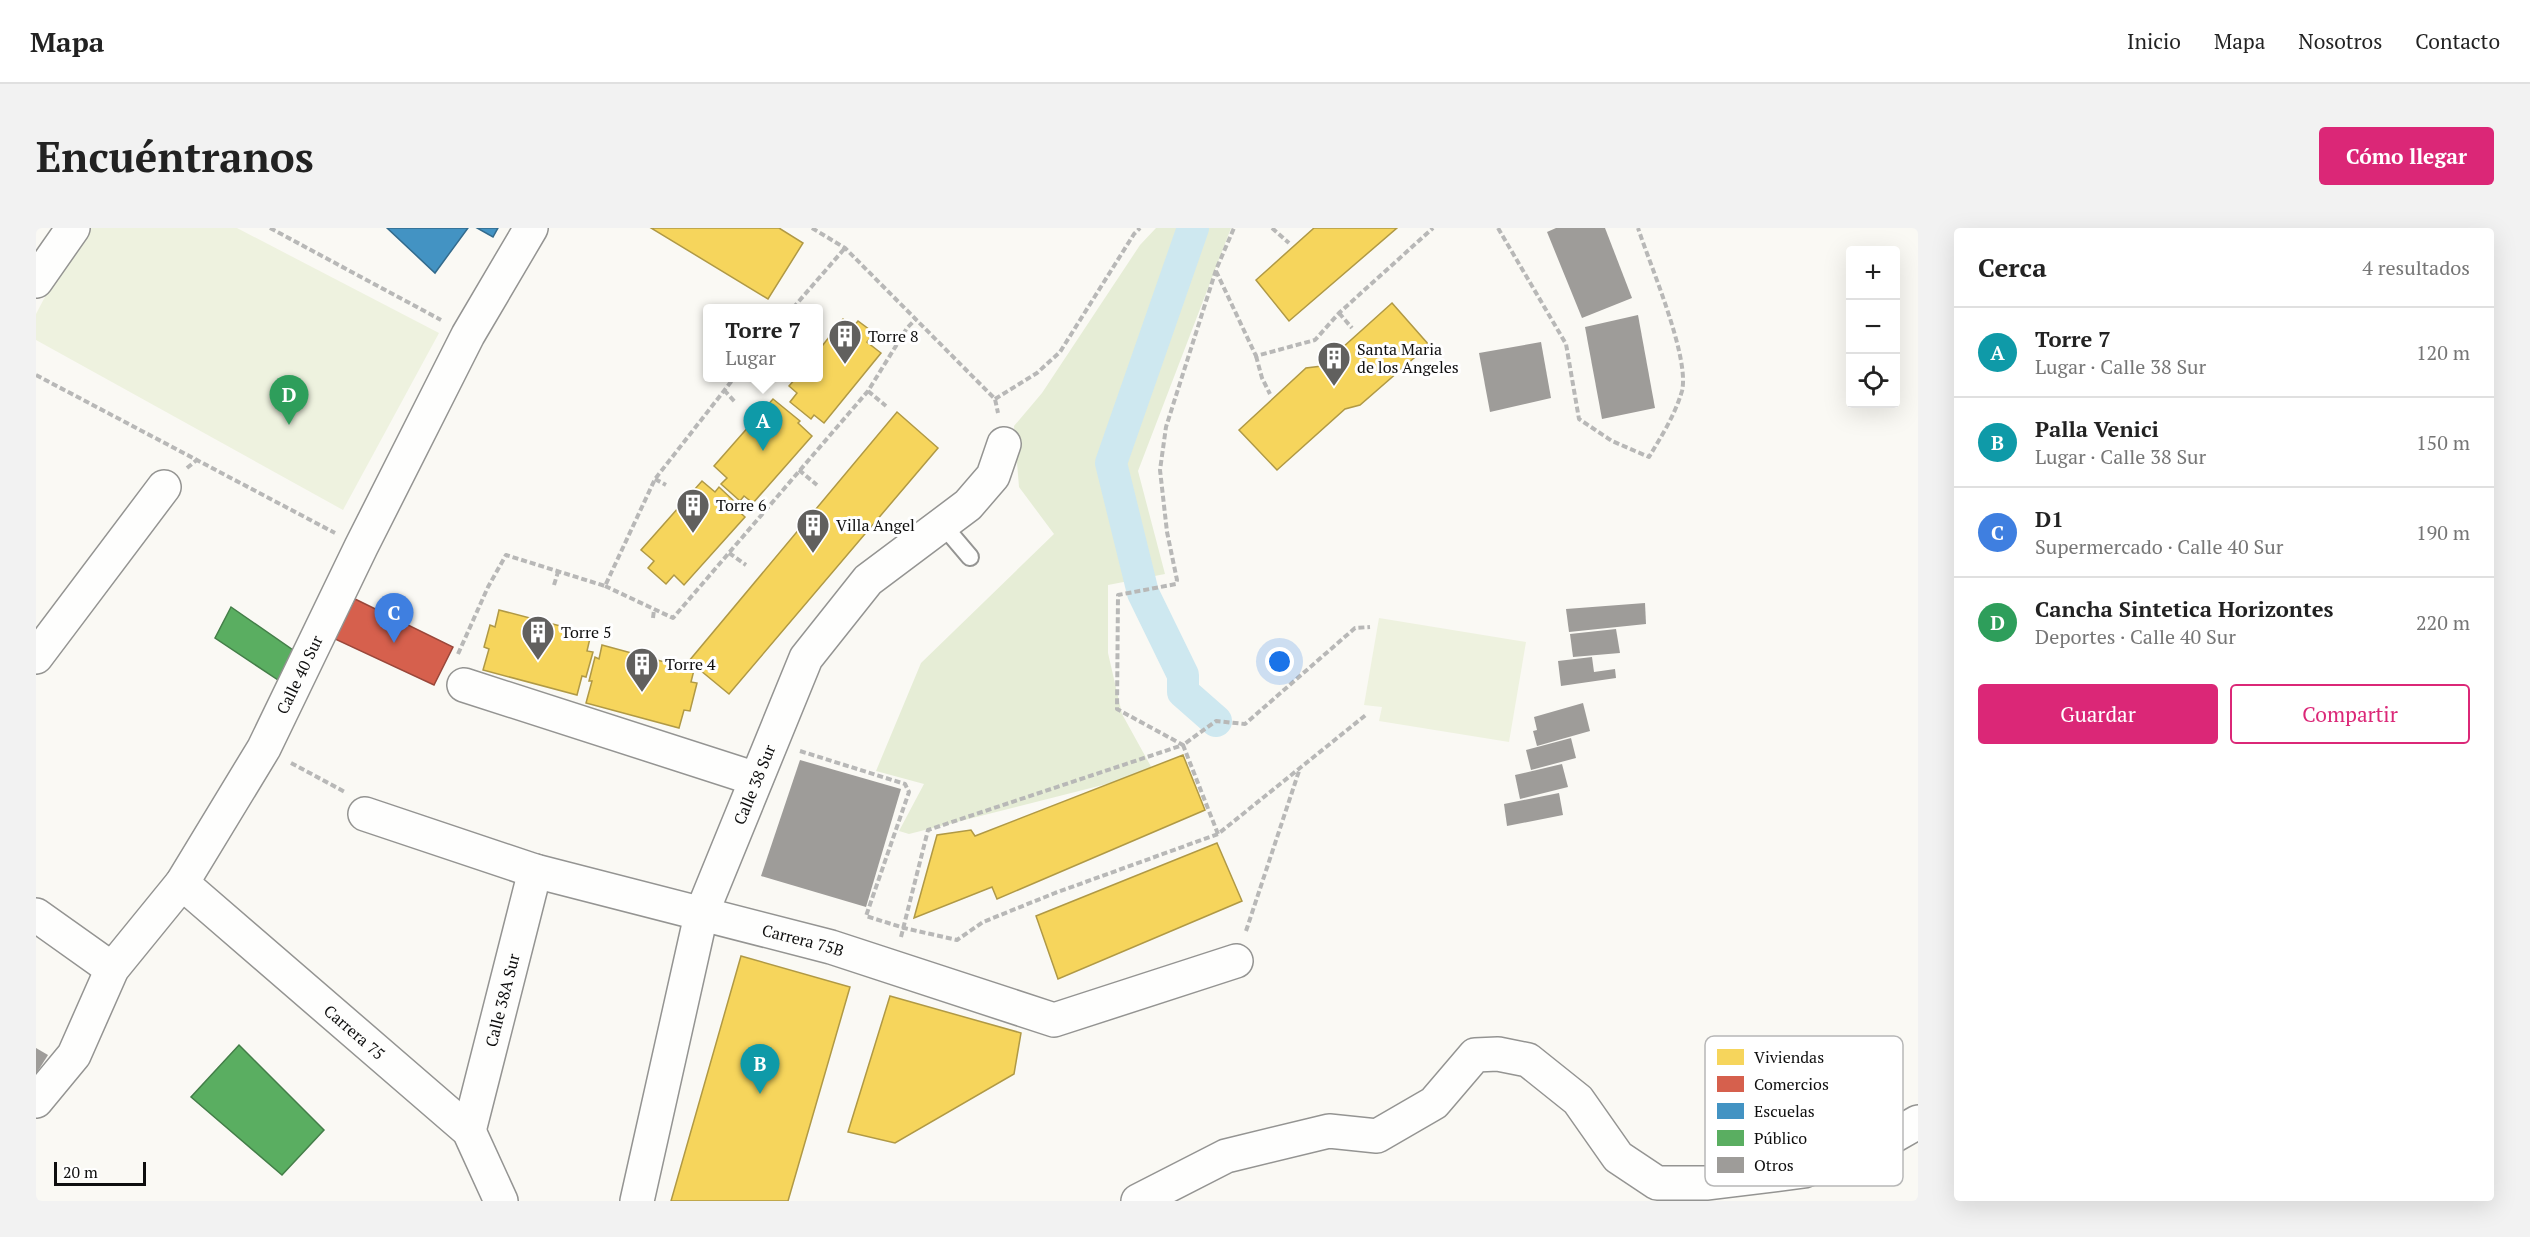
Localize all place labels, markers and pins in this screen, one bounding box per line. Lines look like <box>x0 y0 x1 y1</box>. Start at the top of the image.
building icon: Torre 8 <box>827 318 863 365</box>
place label: Torre 8 <box>868 325 919 347</box>
place label: Santa Maria de los Angeles <box>1357 338 1459 378</box>
building icon: Santa Maria de los Angeles <box>1316 340 1352 387</box>
pin: D <box>270 376 308 425</box>
pin: A <box>744 402 782 451</box>
building icon: Torre 6 <box>675 487 711 534</box>
place label: Torre 6 <box>716 494 767 516</box>
building icon: Villa Angel <box>795 507 831 554</box>
place label: Villa Angel <box>836 514 915 536</box>
pin: C <box>374 594 414 643</box>
building icon: Torre 5 <box>520 614 556 661</box>
place label: Torre 5 <box>561 621 612 643</box>
building icon: Torre 4 <box>624 646 660 693</box>
place label: Torre 4 <box>665 653 716 675</box>
pin: B <box>740 1044 780 1094</box>

